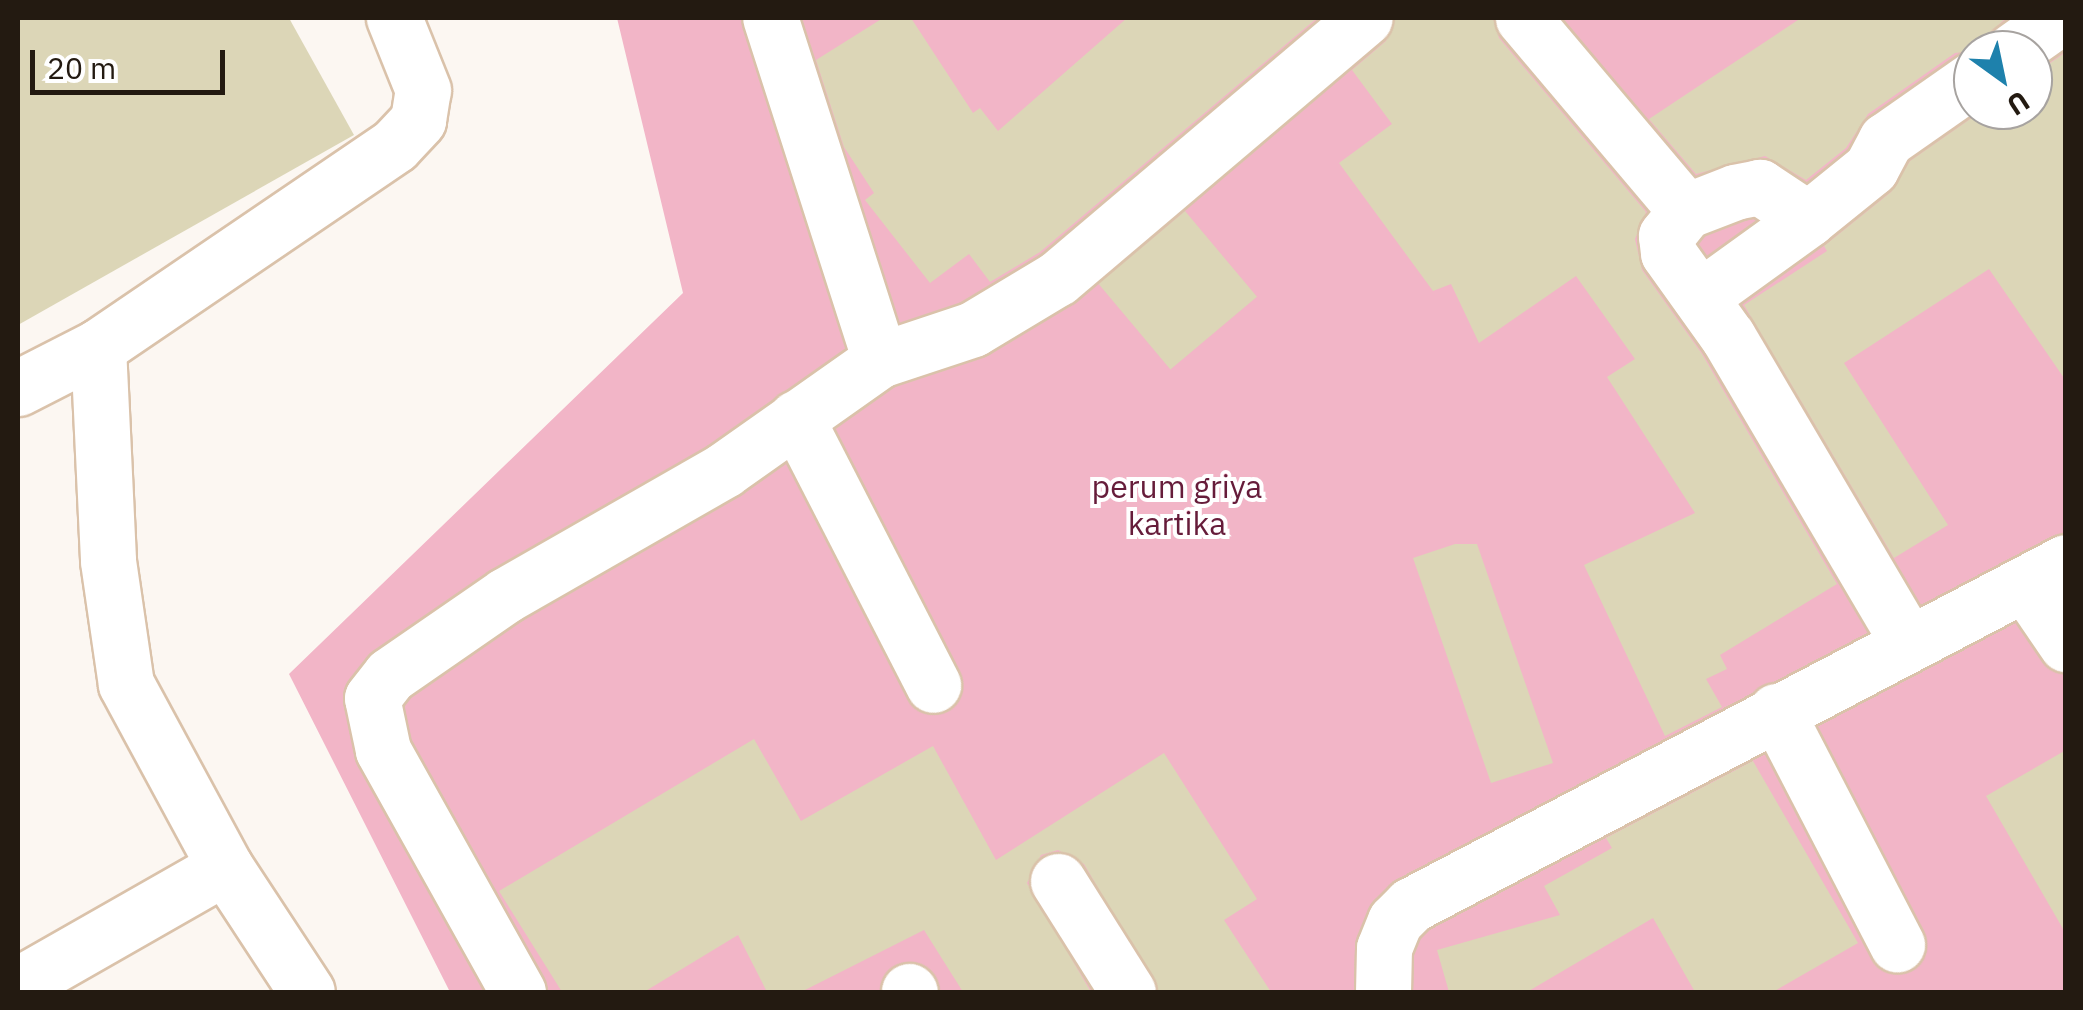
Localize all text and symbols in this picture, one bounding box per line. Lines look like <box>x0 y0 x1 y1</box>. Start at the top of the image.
scale bar <box>35 30 230 92</box>
north arrow <box>1953 30 2053 130</box>
text: 20 m <box>47 48 116 87</box>
text: U <box>2000 83 2037 125</box>
park label: perum griya kartika <box>1092 468 1262 543</box>

